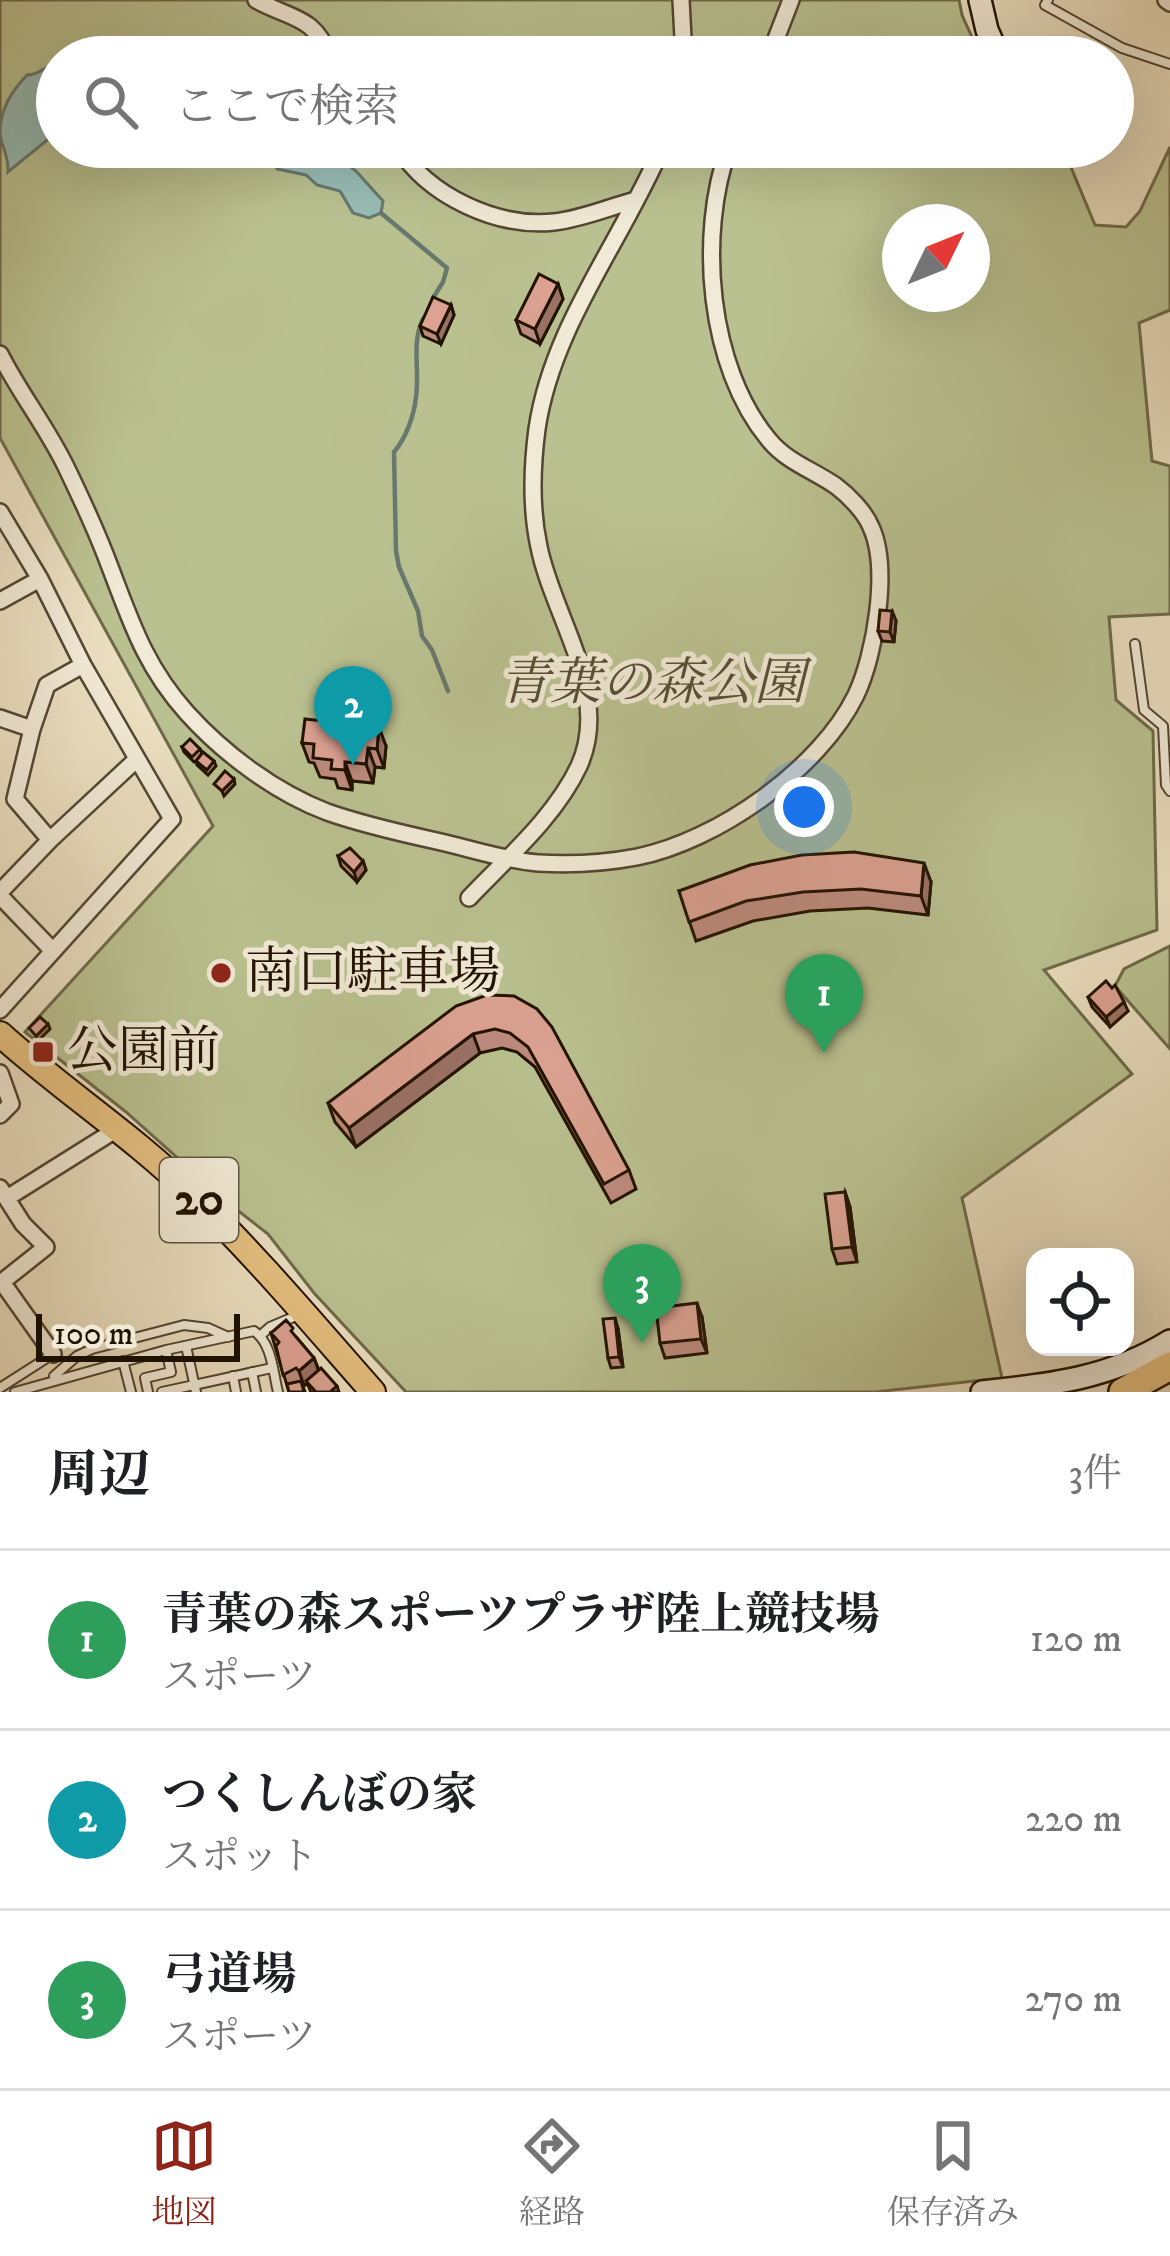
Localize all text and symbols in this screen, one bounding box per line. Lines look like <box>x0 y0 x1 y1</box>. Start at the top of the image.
search box <box>36 36 1134 168</box>
icon: search <box>78 69 144 135</box>
text: ここで検索 <box>174 80 399 136</box>
north arrow <box>882 204 990 312</box>
park label: 青葉の森公園 <box>499 652 812 716</box>
pin: 2 <box>314 666 392 765</box>
your location <box>774 777 834 837</box>
place label: 南口駐車場 <box>245 941 500 1005</box>
pin: 1 <box>785 954 863 1053</box>
marker: 南口駐車場 <box>208 960 234 986</box>
place label: 公園前 <box>67 1020 220 1084</box>
marker: 公園前 <box>30 1039 56 1065</box>
road number: 20 <box>160 1158 238 1242</box>
pin: 3 <box>603 1244 681 1343</box>
map controls <box>1026 1248 1134 1356</box>
button: locate <box>1026 1248 1134 1356</box>
scale bar <box>36 1308 240 1361</box>
text: 100 m <box>54 1314 133 1355</box>
text: 周辺 <box>48 1444 150 1508</box>
text: 3件 <box>1068 1450 1122 1499</box>
text: 青葉の森スポーツプラザ陸上競技場 <box>162 1588 880 1644</box>
text: 1 <box>80 1615 94 1664</box>
text: 120 m <box>1030 1615 1122 1664</box>
text: スポーツ <box>162 1653 316 1702</box>
text: つくしんぼの家 <box>162 1768 477 1824</box>
text: 2 <box>77 1795 97 1844</box>
text: 220 m <box>1025 1795 1122 1844</box>
text: スポット <box>162 1833 318 1882</box>
text: 弓道場 <box>162 1948 297 2004</box>
text: 3 <box>80 1975 94 2024</box>
text: 270 m <box>1025 1975 1122 2024</box>
text: スポーツ <box>162 2013 316 2062</box>
tab: 地図 <box>151 2113 217 2234</box>
tab: 経路 <box>519 2113 585 2234</box>
tab: 保存済み <box>887 2113 1019 2234</box>

